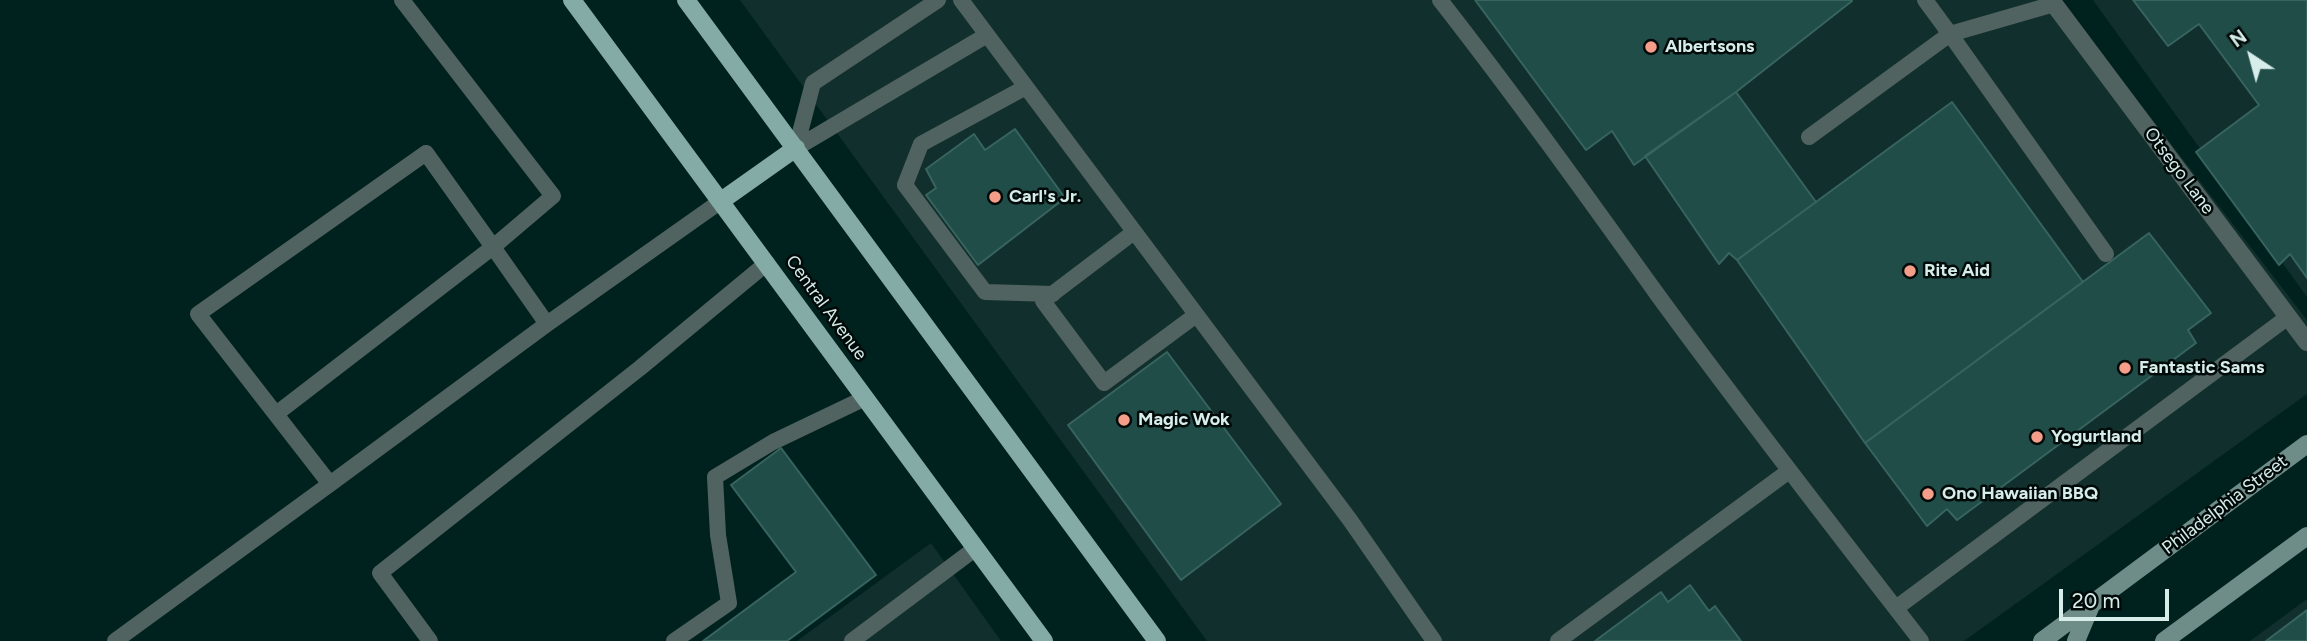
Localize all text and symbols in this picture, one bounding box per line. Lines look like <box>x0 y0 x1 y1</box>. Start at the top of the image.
north arrow <box>2216 21 2286 91</box>
text: N <box>2226 25 2251 52</box>
place label: Albertsons <box>1665 36 1754 58</box>
marker: Albertsons <box>1643 39 1659 55</box>
street label: Otsego Lane <box>2139 123 2219 219</box>
place label: Carl's Jr. <box>1009 186 1081 208</box>
marker: Carl's Jr. <box>987 189 1003 205</box>
street label: Central Avenue <box>781 251 871 365</box>
place label: Rite Aid <box>1924 260 1990 282</box>
marker: Rite Aid <box>1902 263 1918 279</box>
place label: Fantastic Sams <box>2139 357 2264 379</box>
marker: Fantastic Sams <box>2117 360 2133 376</box>
place label: Magic Wok <box>1138 409 1230 431</box>
marker: Magic Wok <box>1116 412 1132 428</box>
place label: Yogurtland <box>2051 426 2142 448</box>
marker: Yogurtland <box>2029 429 2045 445</box>
street label: Philadelphia Street <box>2158 451 2292 559</box>
place label: Ono Hawaiian BBQ <box>1942 483 2098 505</box>
marker: Ono Hawaiian BBQ <box>1920 486 1936 502</box>
scale bar <box>2062 574 2172 618</box>
text: 20 m <box>2072 588 2120 613</box>

